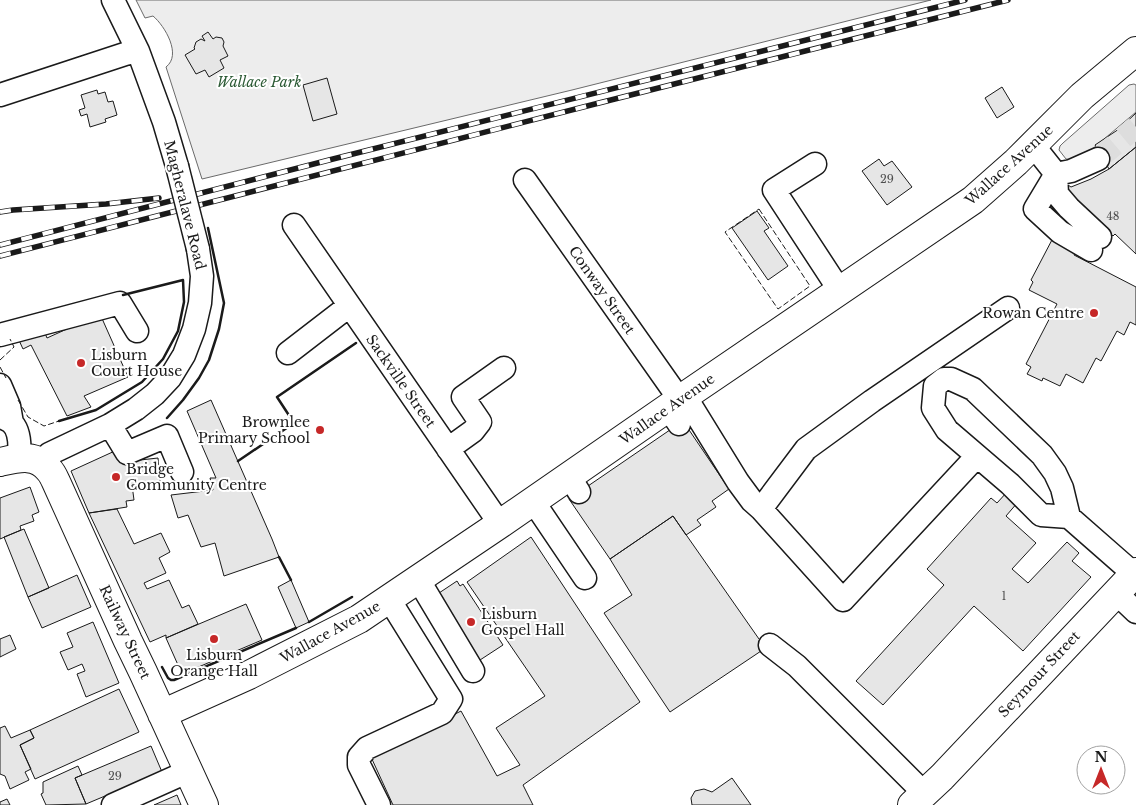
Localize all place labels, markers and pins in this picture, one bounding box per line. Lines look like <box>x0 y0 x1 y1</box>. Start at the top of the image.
place label: Rowan Centre <box>982 304 1084 322</box>
marker: Rowan Centre <box>1088 307 1100 319</box>
place label: Lisburn Court House <box>91 346 182 380</box>
marker: Lisburn Court House <box>75 357 87 369</box>
place label: Brownlee Primary School <box>198 413 310 447</box>
marker: Brownlee Primary School <box>314 424 326 436</box>
place label: Bridge Community Centre <box>126 460 267 494</box>
marker: Bridge Community Centre <box>110 471 122 483</box>
place label: Lisburn Gospel Hall <box>481 605 565 639</box>
marker: Lisburn Gospel Hall <box>465 616 477 628</box>
marker: Lisburn Orange Hall <box>208 633 220 645</box>
place label: Lisburn Orange Hall <box>170 646 258 680</box>

